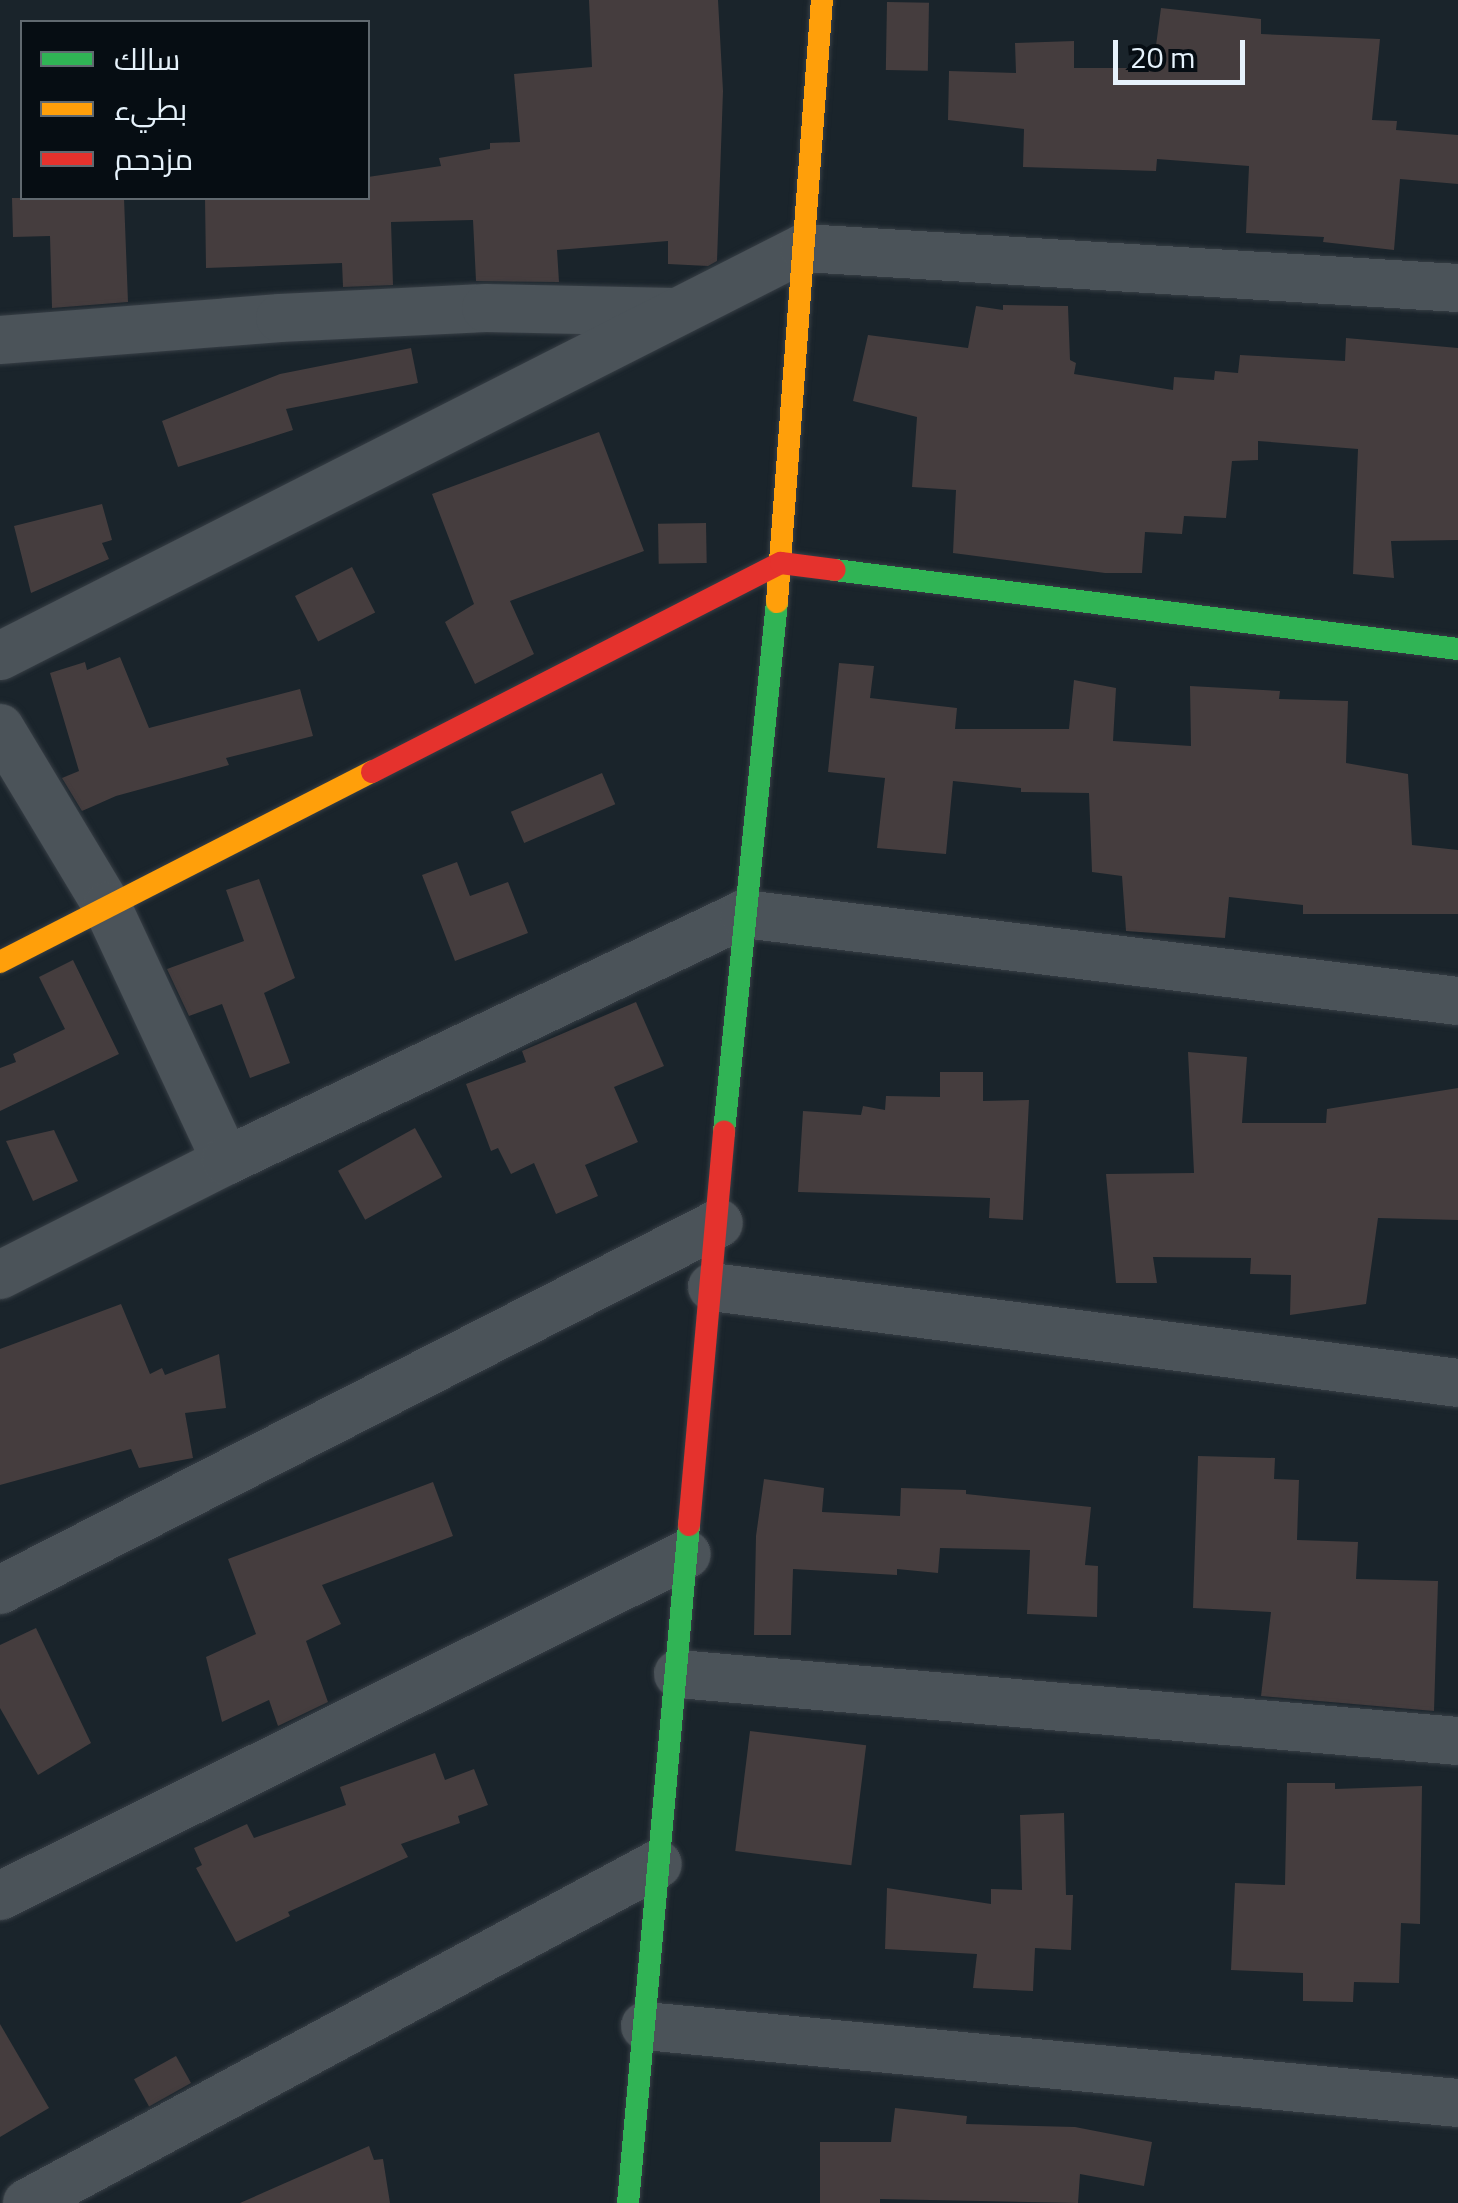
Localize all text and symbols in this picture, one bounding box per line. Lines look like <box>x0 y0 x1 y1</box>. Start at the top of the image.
legend <box>20 20 370 200</box>
scale bar <box>1118 20 1250 82</box>
text: 20 m <box>1130 34 1195 80</box>
text: سالك <box>114 36 180 82</box>
text: بطيء <box>114 86 187 132</box>
text: مزدحم <box>114 136 193 182</box>

